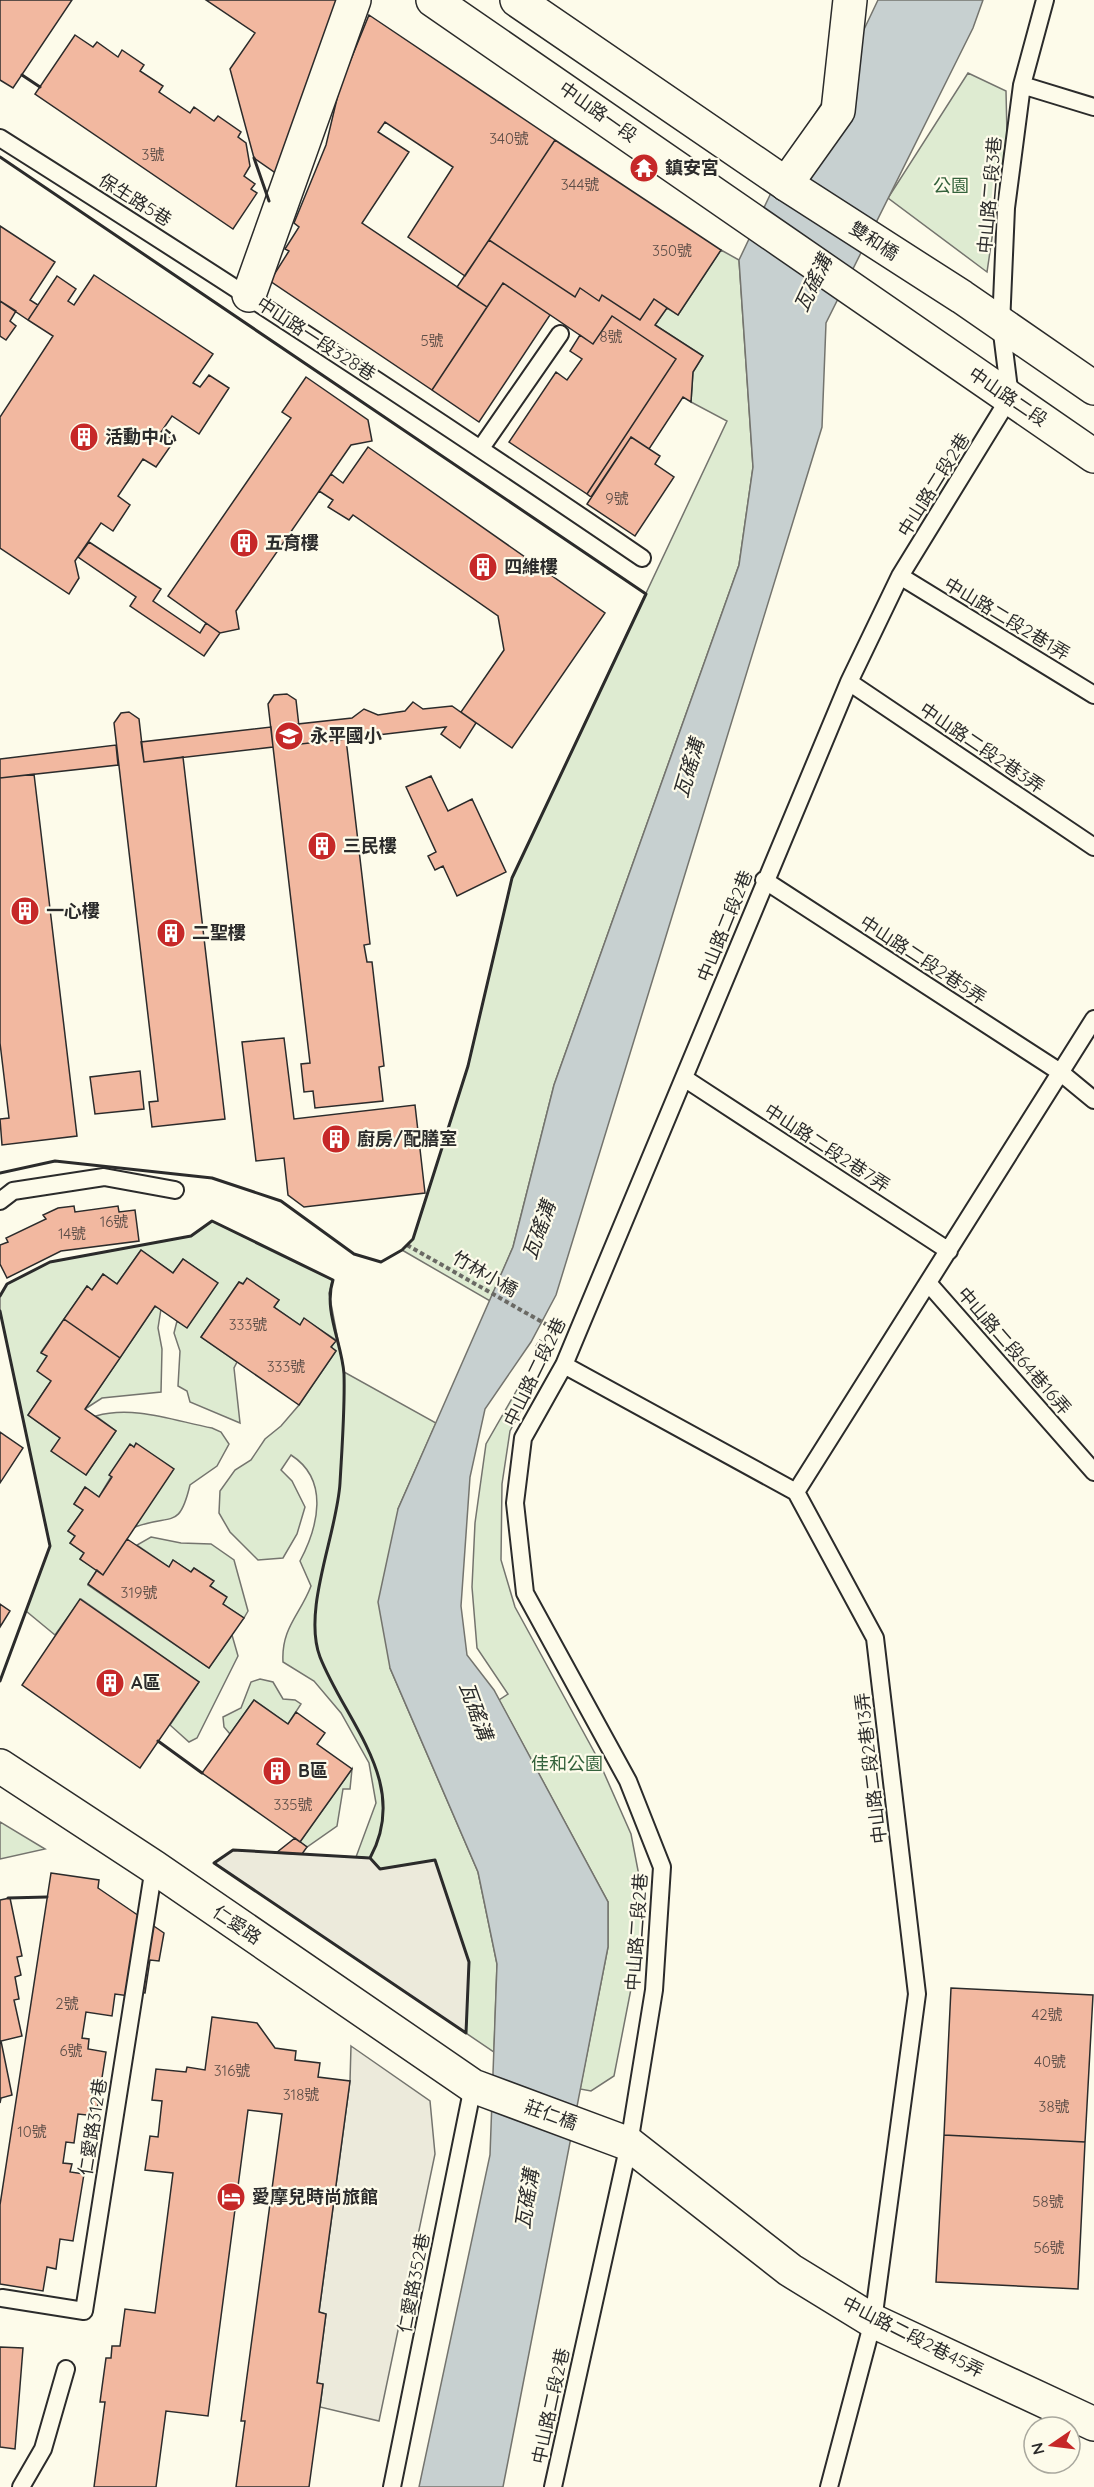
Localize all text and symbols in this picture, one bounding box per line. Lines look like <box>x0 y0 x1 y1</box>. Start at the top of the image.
street label: 中山路一段 <box>555 76 642 147</box>
house number: 340號 <box>489 129 529 148</box>
street label: 中山路二段3巷 <box>973 135 1006 254</box>
house number: 3號 <box>142 145 164 164</box>
temple icon: 鎮安宮 <box>628 152 660 184</box>
place label: 鎮安宮 <box>665 156 719 179</box>
street label: 保生路5巷 <box>94 168 176 231</box>
park label: 公園 <box>933 174 969 197</box>
house number: 344號 <box>561 175 599 194</box>
street label: 雙和橋 <box>845 216 903 265</box>
house number: 350號 <box>652 241 692 260</box>
water label: 瓦磘溝 <box>788 248 838 315</box>
street label: 中山路一段328巷 <box>253 292 380 386</box>
house number: 8號 <box>599 327 623 346</box>
house number: 5號 <box>420 331 444 350</box>
street label: 中山路二段 <box>965 362 1052 431</box>
building icon: 活動中心 <box>68 421 100 453</box>
place label: 活動中心 <box>105 425 177 448</box>
street label: 中山路二段2巷 <box>893 429 975 541</box>
house number: 9號 <box>605 489 629 508</box>
building icon: 五育樓 <box>228 527 260 559</box>
place label: 五育樓 <box>265 531 319 554</box>
building icon: 四維樓 <box>467 551 499 583</box>
place label: 四維樓 <box>504 555 558 578</box>
street label: 中山路二段2巷1弄 <box>940 572 1074 665</box>
street label: 中山路二段2巷3弄 <box>916 697 1049 798</box>
school or university icon: 永平國小 <box>273 720 305 752</box>
place label: 永平國小 <box>310 724 382 747</box>
water label: 瓦磘溝 <box>668 733 710 800</box>
building icon: 三民樓 <box>306 830 338 862</box>
place label: 三民樓 <box>343 834 397 857</box>
street label: 中山路二段2巷 <box>692 867 757 985</box>
building icon: 一心樓 <box>9 895 41 927</box>
place label: 一心樓 <box>46 899 100 922</box>
street label: 中山路二段2巷5弄 <box>856 910 991 1009</box>
building icon: 二聖樓 <box>155 917 187 949</box>
place label: 二聖樓 <box>192 921 246 944</box>
street label: 中山路二段2巷7弄 <box>760 1098 894 1197</box>
building icon: 廚房/配膳室 <box>320 1123 352 1155</box>
place label: 廚房/配膳室 <box>357 1127 457 1150</box>
water label: 瓦磘溝 <box>517 1195 562 1262</box>
house number: 16號 <box>100 1212 128 1231</box>
house number: 14號 <box>58 1224 86 1243</box>
street label: 竹林小橋 <box>448 1246 522 1302</box>
street label: 中山路二段64巷16弄 <box>953 1282 1076 1419</box>
street label: 中山路二段2巷 <box>498 1314 571 1430</box>
house number: 333號 <box>229 1315 267 1334</box>
house number: 333號 <box>267 1357 305 1376</box>
house number: 319號 <box>121 1583 157 1602</box>
building icon: A區 <box>94 1667 126 1699</box>
place label: A區 <box>131 1671 161 1694</box>
water label: 瓦磘溝 <box>454 1678 500 1746</box>
street label: 中山路二段2巷13弄 <box>850 1691 891 1845</box>
park label: 佳和公園 <box>531 1752 603 1775</box>
building icon: B區 <box>261 1755 293 1787</box>
place label: B區 <box>298 1759 328 1782</box>
house number: 335號 <box>274 1795 312 1814</box>
street label: 中山路二段2巷 <box>621 1872 652 1992</box>
street label: 仁愛路 <box>208 1900 266 1949</box>
house number: 2號 <box>55 1994 79 2013</box>
house number: 42號 <box>1031 2005 1063 2024</box>
house number: 6號 <box>59 2041 83 2060</box>
house number: 40號 <box>1034 2052 1066 2071</box>
house number: 316號 <box>214 2061 250 2080</box>
street label: 仁愛路312巷 <box>73 2077 112 2177</box>
house number: 318號 <box>283 2085 319 2104</box>
street label: 莊仁橋 <box>522 2094 580 2135</box>
house number: 38號 <box>1039 2097 1069 2116</box>
house number: 10號 <box>17 2122 47 2141</box>
water label: 瓦磘溝 <box>509 2164 544 2231</box>
hotel icon: 愛摩兒時尚旅館 <box>215 2181 247 2213</box>
place label: 愛摩兒時尚旅館 <box>252 2185 378 2208</box>
house number: 58號 <box>1032 2192 1064 2211</box>
street label: 仁愛路352巷 <box>393 2231 434 2335</box>
house number: 56號 <box>1033 2238 1065 2257</box>
street label: 中山路二段2巷45弄 <box>839 2291 988 2382</box>
street label: 中山路二段2巷 <box>527 2346 574 2466</box>
north arrow <box>1022 2415 1082 2475</box>
text: N <box>1026 2441 1049 2457</box>

